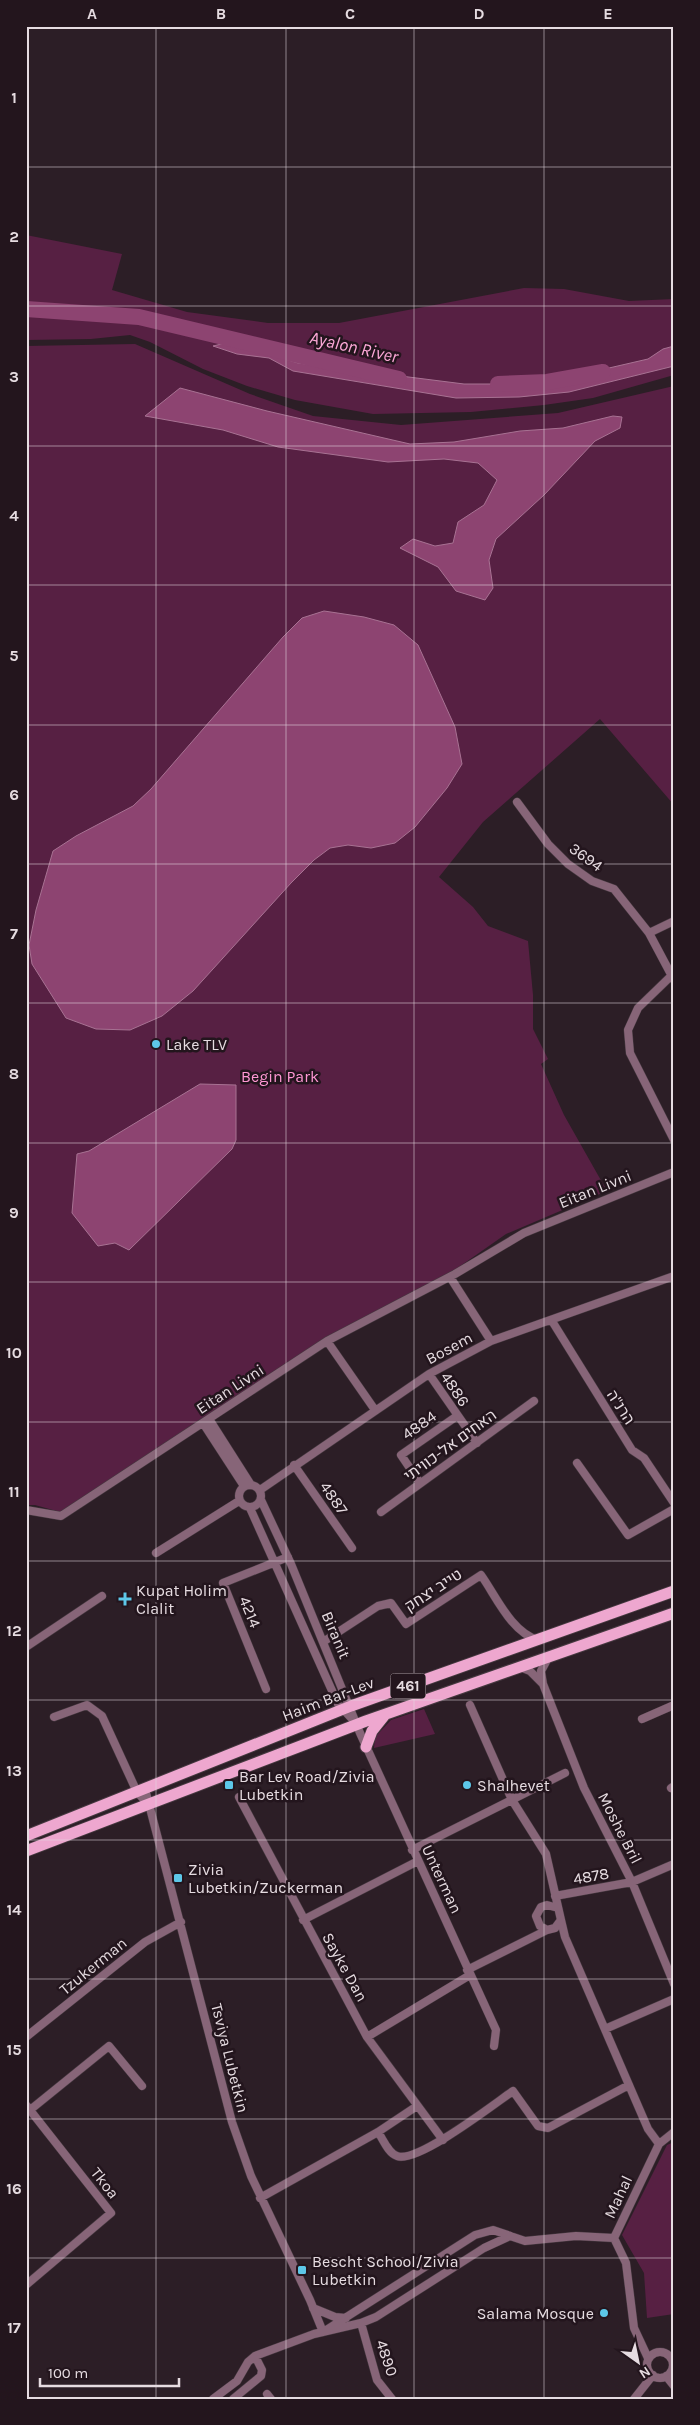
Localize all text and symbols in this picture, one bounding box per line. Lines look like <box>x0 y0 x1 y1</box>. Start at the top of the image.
text: A <box>87 4 97 23</box>
text: B <box>216 4 226 23</box>
text: C <box>345 4 355 23</box>
text: D <box>474 4 485 23</box>
text: E <box>603 4 613 23</box>
text: 1 <box>11 88 17 107</box>
text: 2 <box>9 227 19 246</box>
water label: Ayalon River <box>308 326 401 368</box>
text: 3 <box>9 367 19 386</box>
text: 4 <box>9 506 19 525</box>
text: 5 <box>9 646 19 665</box>
text: 6 <box>9 785 19 804</box>
street label: 3694 <box>566 838 607 876</box>
text: 7 <box>10 924 18 943</box>
place label: Lake TLV <box>166 1035 227 1054</box>
marker: Lake TLV <box>150 1038 162 1050</box>
text: 8 <box>9 1064 19 1083</box>
park label: Begin Park <box>241 1067 319 1086</box>
street label: Eitan Livni <box>556 1166 634 1212</box>
text: 9 <box>9 1203 19 1222</box>
street label: Bosem <box>422 1328 476 1368</box>
text: 10 <box>6 1343 22 1362</box>
street label: Eitan Livni <box>193 1360 267 1418</box>
street label: 4886 <box>437 1368 473 1410</box>
street label: הרנ"ה <box>603 1386 639 1428</box>
street label: האחים אל-כוויתי <box>400 1405 500 1485</box>
street label: 4884 <box>398 1406 440 1444</box>
street label: 4887 <box>316 1478 352 1519</box>
text: 11 <box>8 1482 20 1501</box>
street label: טייב יצחק <box>401 1564 465 1616</box>
place label: Kupat Holim Clalit <box>136 1581 227 1618</box>
marker: Kupat Holim Clalit <box>118 1592 132 1606</box>
street label: 4214 <box>235 1593 265 1631</box>
street label: Biranit <box>318 1608 354 1662</box>
text: 12 <box>6 1621 22 1640</box>
street label: Haim Bar-Lev <box>279 1673 377 1725</box>
road number: 461 <box>390 1674 426 1698</box>
text: 13 <box>6 1761 22 1780</box>
place label: Bar Lev Road/Zivia Lubetkin <box>239 1767 374 1804</box>
place label: Shalhevet <box>477 1776 550 1795</box>
marker: Bar Lev Road/Zivia Lubetkin <box>223 1779 235 1791</box>
marker: Shalhevet <box>461 1779 473 1791</box>
street label: Moshe Bril <box>594 1789 646 1867</box>
street label: Unterman <box>418 1842 466 1916</box>
place label: Zivia Lubetkin/Zuckerman <box>188 1860 343 1897</box>
street label: 4878 <box>572 1864 610 1888</box>
marker: Zivia Lubetkin/Zuckerman <box>172 1872 184 1884</box>
text: 14 <box>6 1900 22 1919</box>
street label: Sayke Dan <box>318 1929 372 2005</box>
street label: Tzukerman <box>56 1933 130 1999</box>
street label: Tsviya Lubetkin <box>207 2001 253 2115</box>
text: 15 <box>6 2040 22 2059</box>
street label: Tkoa <box>87 2164 123 2202</box>
street label: Mahal <box>600 2172 636 2222</box>
text: 16 <box>6 2179 22 2198</box>
place label: Bescht School/Zivia Lubetkin <box>312 2252 459 2289</box>
marker: Bescht School/Zivia Lubetkin <box>296 2264 308 2276</box>
place label: Salama Mosque <box>477 2304 594 2323</box>
marker: Salama Mosque <box>598 2307 610 2319</box>
text: 17 <box>7 2318 21 2337</box>
street label: 4890 <box>372 2337 402 2379</box>
north arrow <box>612 2338 662 2388</box>
scale bar <box>40 2355 179 2387</box>
text: N <box>636 2363 654 2382</box>
text: 100 m <box>48 2364 88 2382</box>

